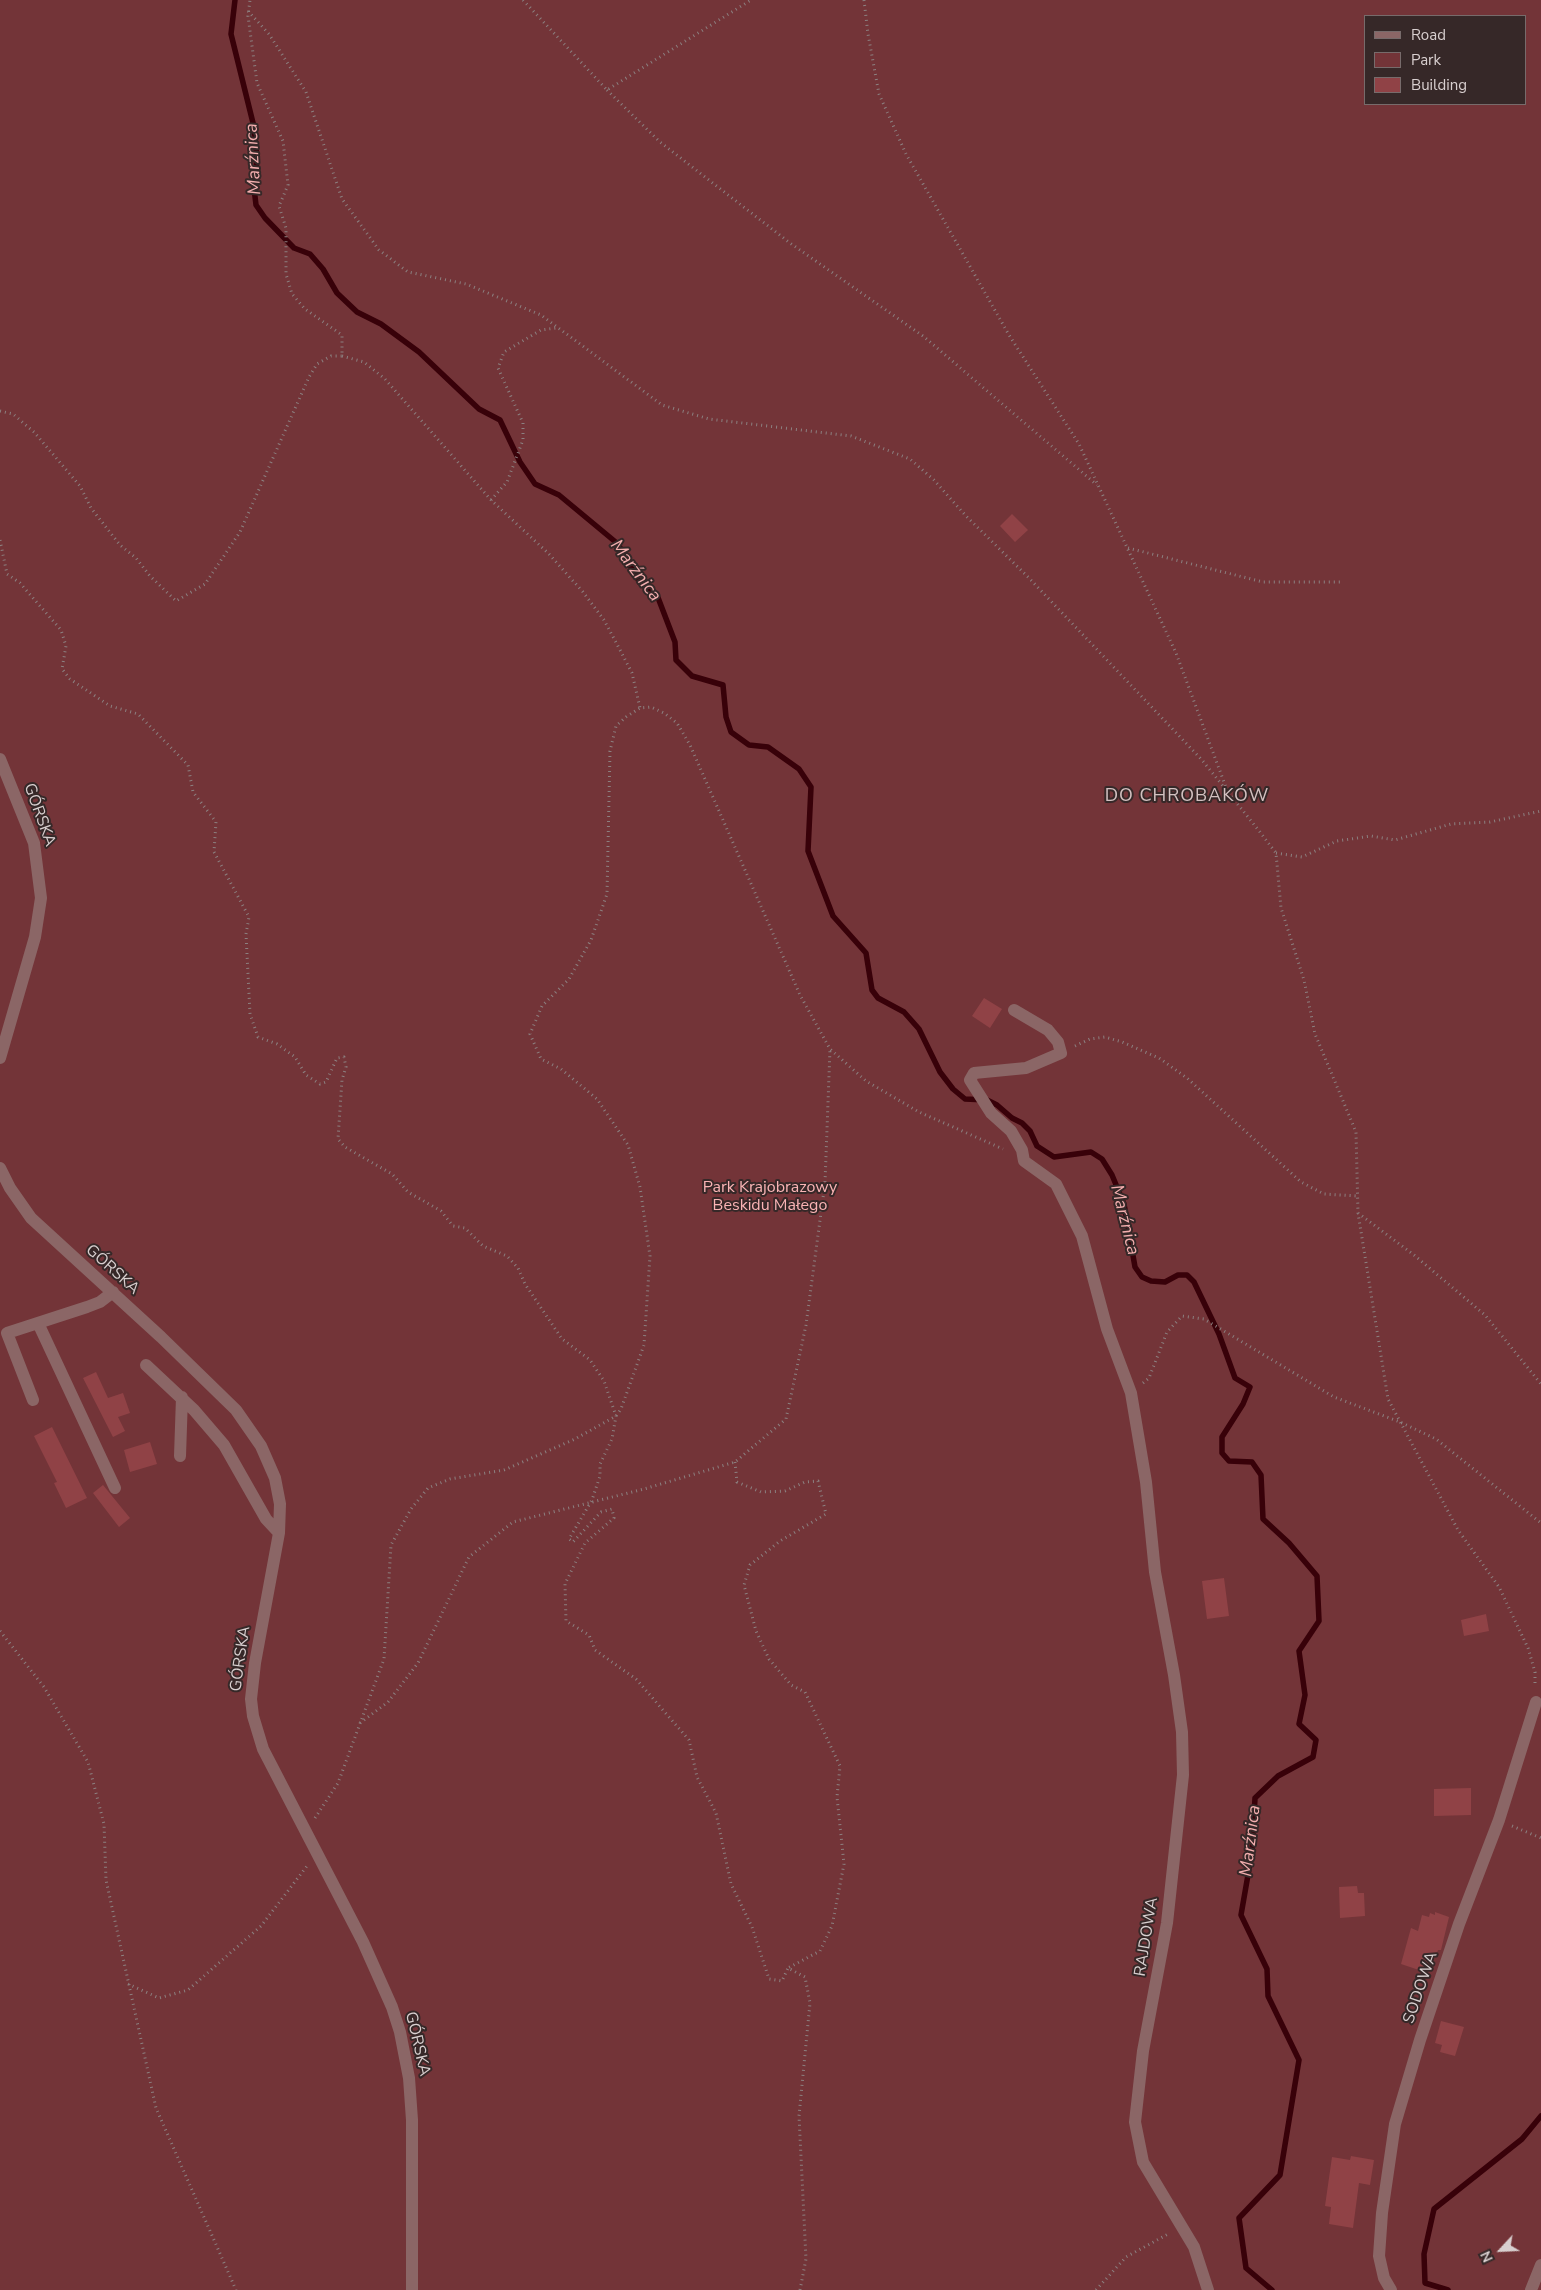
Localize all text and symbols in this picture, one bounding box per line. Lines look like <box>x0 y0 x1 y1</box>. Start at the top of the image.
legend <box>1364 15 1526 105</box>
text: Road <box>1411 25 1446 45</box>
text: Park <box>1411 50 1441 70</box>
text: Building <box>1411 75 1467 95</box>
water label: Marźnica <box>241 123 267 195</box>
water label: Marźnica <box>605 536 665 606</box>
street label: GÓRSKA <box>19 781 59 849</box>
district label: DO CHROBAKÓW <box>1103 786 1271 808</box>
park label: Park Krajobrazowy Beskidu Małego <box>703 1178 837 1216</box>
water label: Marźnica <box>1105 1182 1143 1258</box>
street label: GÓRSKA <box>81 1241 143 1299</box>
street label: GÓRSKA <box>227 1625 255 1693</box>
water label: Marźnica <box>1236 1804 1266 1878</box>
street label: RAJDOWA <box>1131 1896 1163 1978</box>
street label: SODOWA <box>1400 1950 1442 2026</box>
street label: GÓRSKA <box>400 2010 434 2078</box>
north arrow <box>1476 2225 1526 2275</box>
text: N <box>1476 2248 1498 2265</box>

